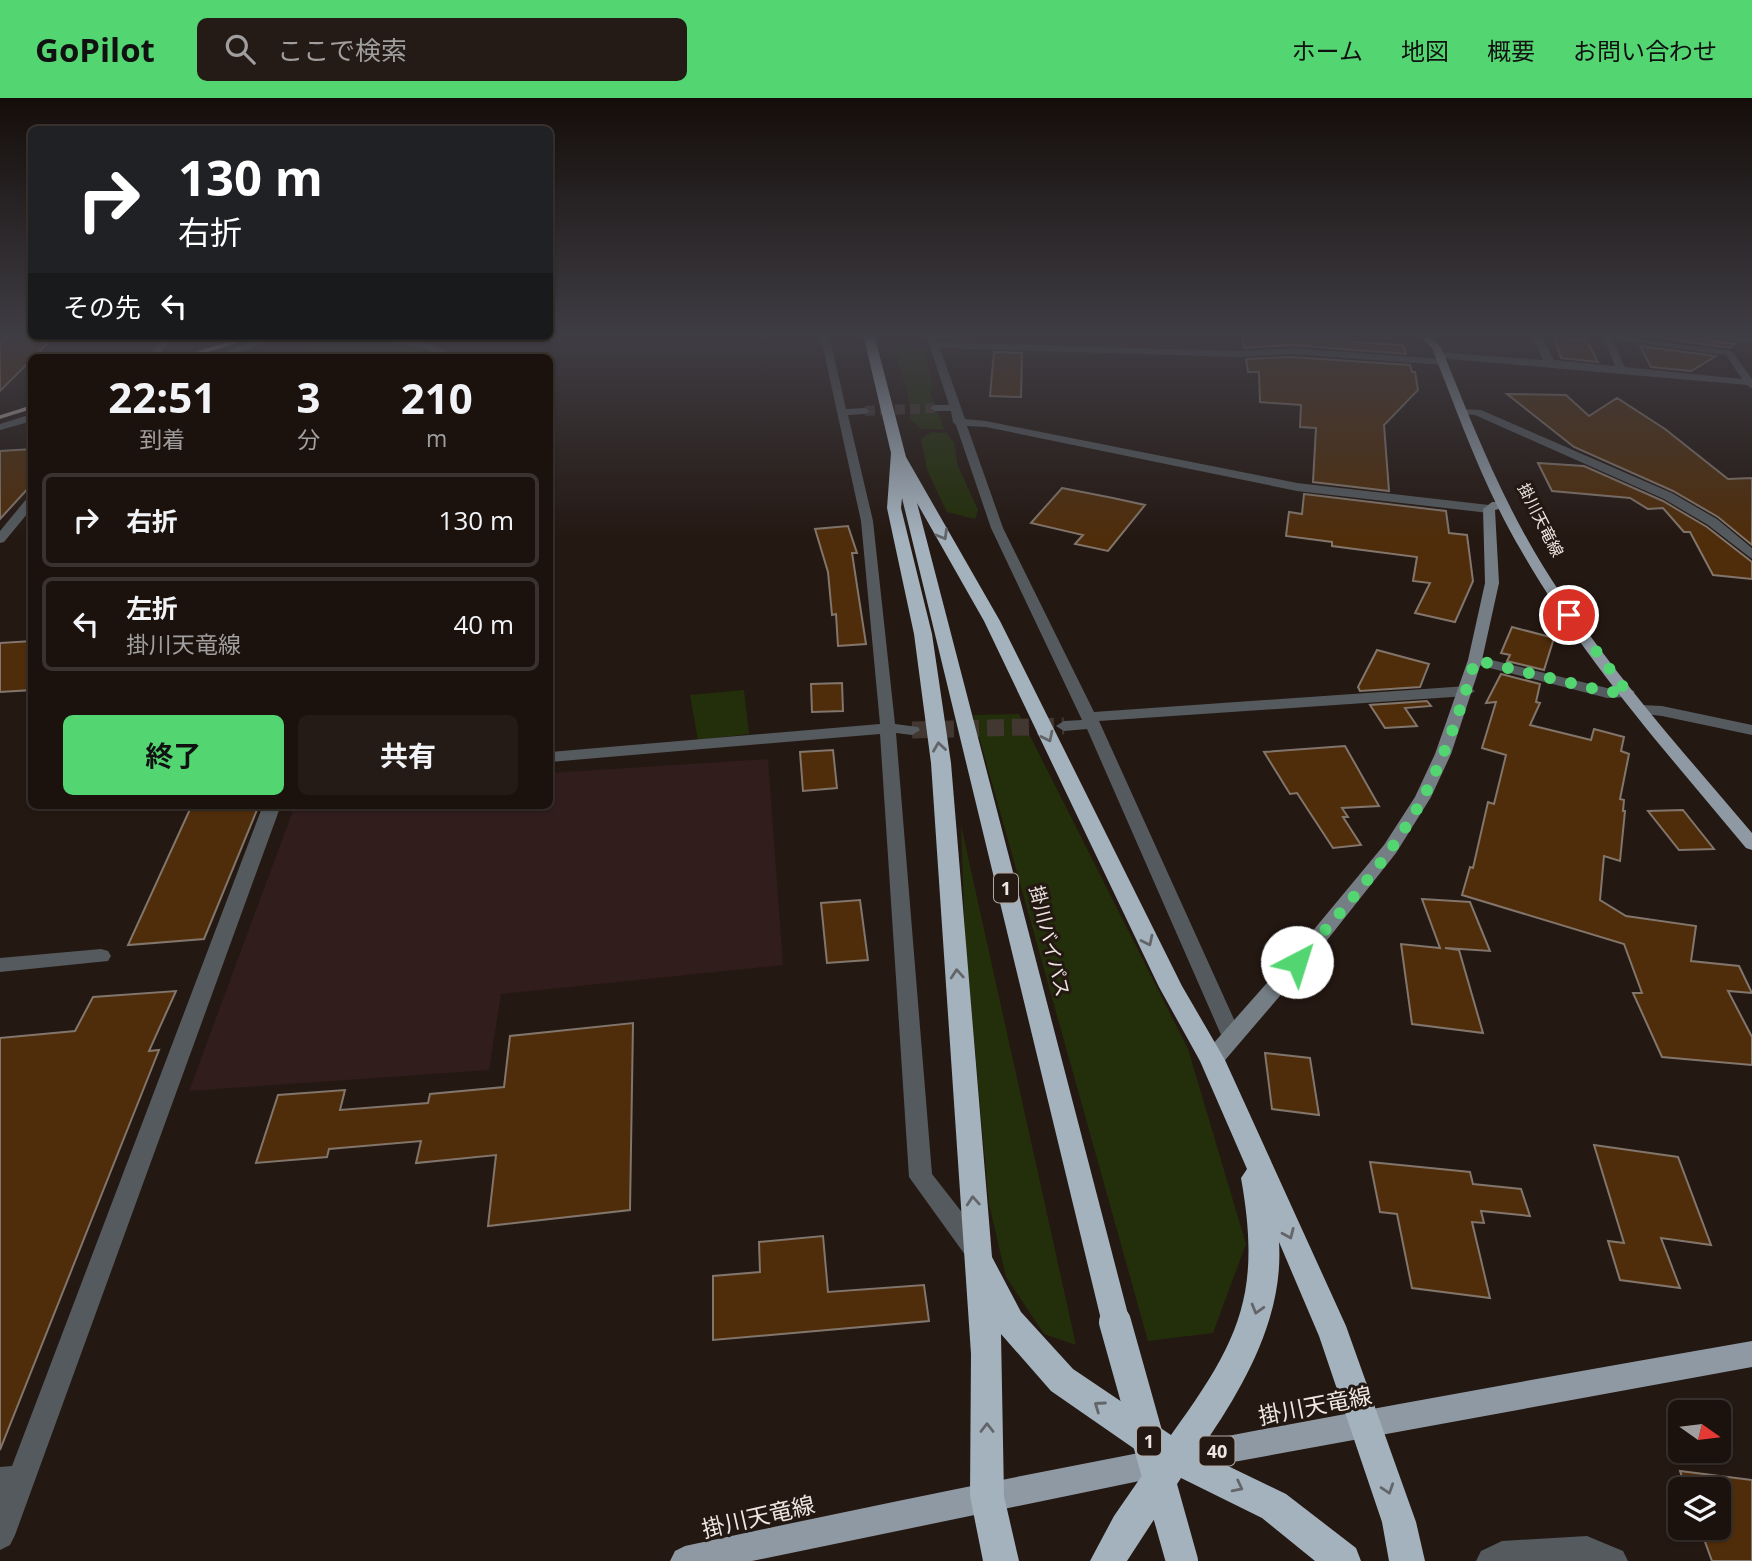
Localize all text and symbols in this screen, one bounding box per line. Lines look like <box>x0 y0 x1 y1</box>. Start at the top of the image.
search box <box>197 18 687 81</box>
text: GoPilot <box>35 27 155 72</box>
icon: search <box>221 30 259 68</box>
text: ここで検索 <box>277 32 407 68</box>
text: ホーム <box>1292 34 1363 67</box>
text: 地図 <box>1401 34 1449 67</box>
text: 概要 <box>1487 34 1535 67</box>
text: お問い合わせ <box>1573 34 1717 67</box>
text: 130 m <box>178 144 323 210</box>
icon: right <box>63 154 154 245</box>
text: 右折 <box>178 210 242 253</box>
icon: left <box>155 287 193 325</box>
text: その先 <box>63 289 141 325</box>
text: 22:51 <box>108 368 216 425</box>
text: 3 <box>296 368 321 425</box>
text: 210 <box>401 369 473 426</box>
text: m <box>426 422 447 454</box>
text: 到着 <box>139 423 185 455</box>
text: 分 <box>297 423 320 455</box>
street label: 掛川天竜線 <box>1513 479 1569 561</box>
icon: right <box>67 501 105 539</box>
text: 130 m <box>439 502 514 538</box>
text: 右折 <box>126 503 178 539</box>
one-way arrow <box>935 528 948 540</box>
pin <box>1539 585 1599 645</box>
text: 左折 <box>126 590 178 626</box>
icon: arrive <box>1550 596 1588 634</box>
icon: left <box>67 605 105 643</box>
text: 40 m <box>453 606 514 642</box>
text: 掛川天竜線 <box>126 628 241 660</box>
button: 終了 <box>63 715 284 795</box>
button: 共有 <box>298 715 518 795</box>
one-way arrow <box>1040 730 1054 742</box>
one-way arrow <box>932 741 947 753</box>
road number: 1 <box>994 874 1018 902</box>
street label: 掛川バイパス <box>1024 883 1076 999</box>
position arrow <box>1260 925 1334 999</box>
one-way arrow <box>1140 934 1154 946</box>
one-way arrow <box>950 968 965 979</box>
one-way arrow <box>966 1195 981 1206</box>
one-way arrow <box>1281 1227 1295 1239</box>
one-way arrow <box>1250 1303 1265 1315</box>
street label: 掛川天竜線 <box>1256 1378 1374 1432</box>
north arrow <box>1668 1400 1731 1463</box>
map controls <box>1668 1400 1731 1540</box>
one-way arrow <box>1094 1402 1107 1415</box>
one-way arrow <box>979 1422 995 1432</box>
road number: 1 <box>1137 1426 1161 1456</box>
road number: 40 <box>1200 1436 1234 1466</box>
button: layers <box>1668 1477 1731 1540</box>
one-way arrow <box>1231 1478 1243 1492</box>
one-way arrow <box>1380 1482 1394 1495</box>
street label: 掛川天竜線 <box>698 1487 818 1545</box>

